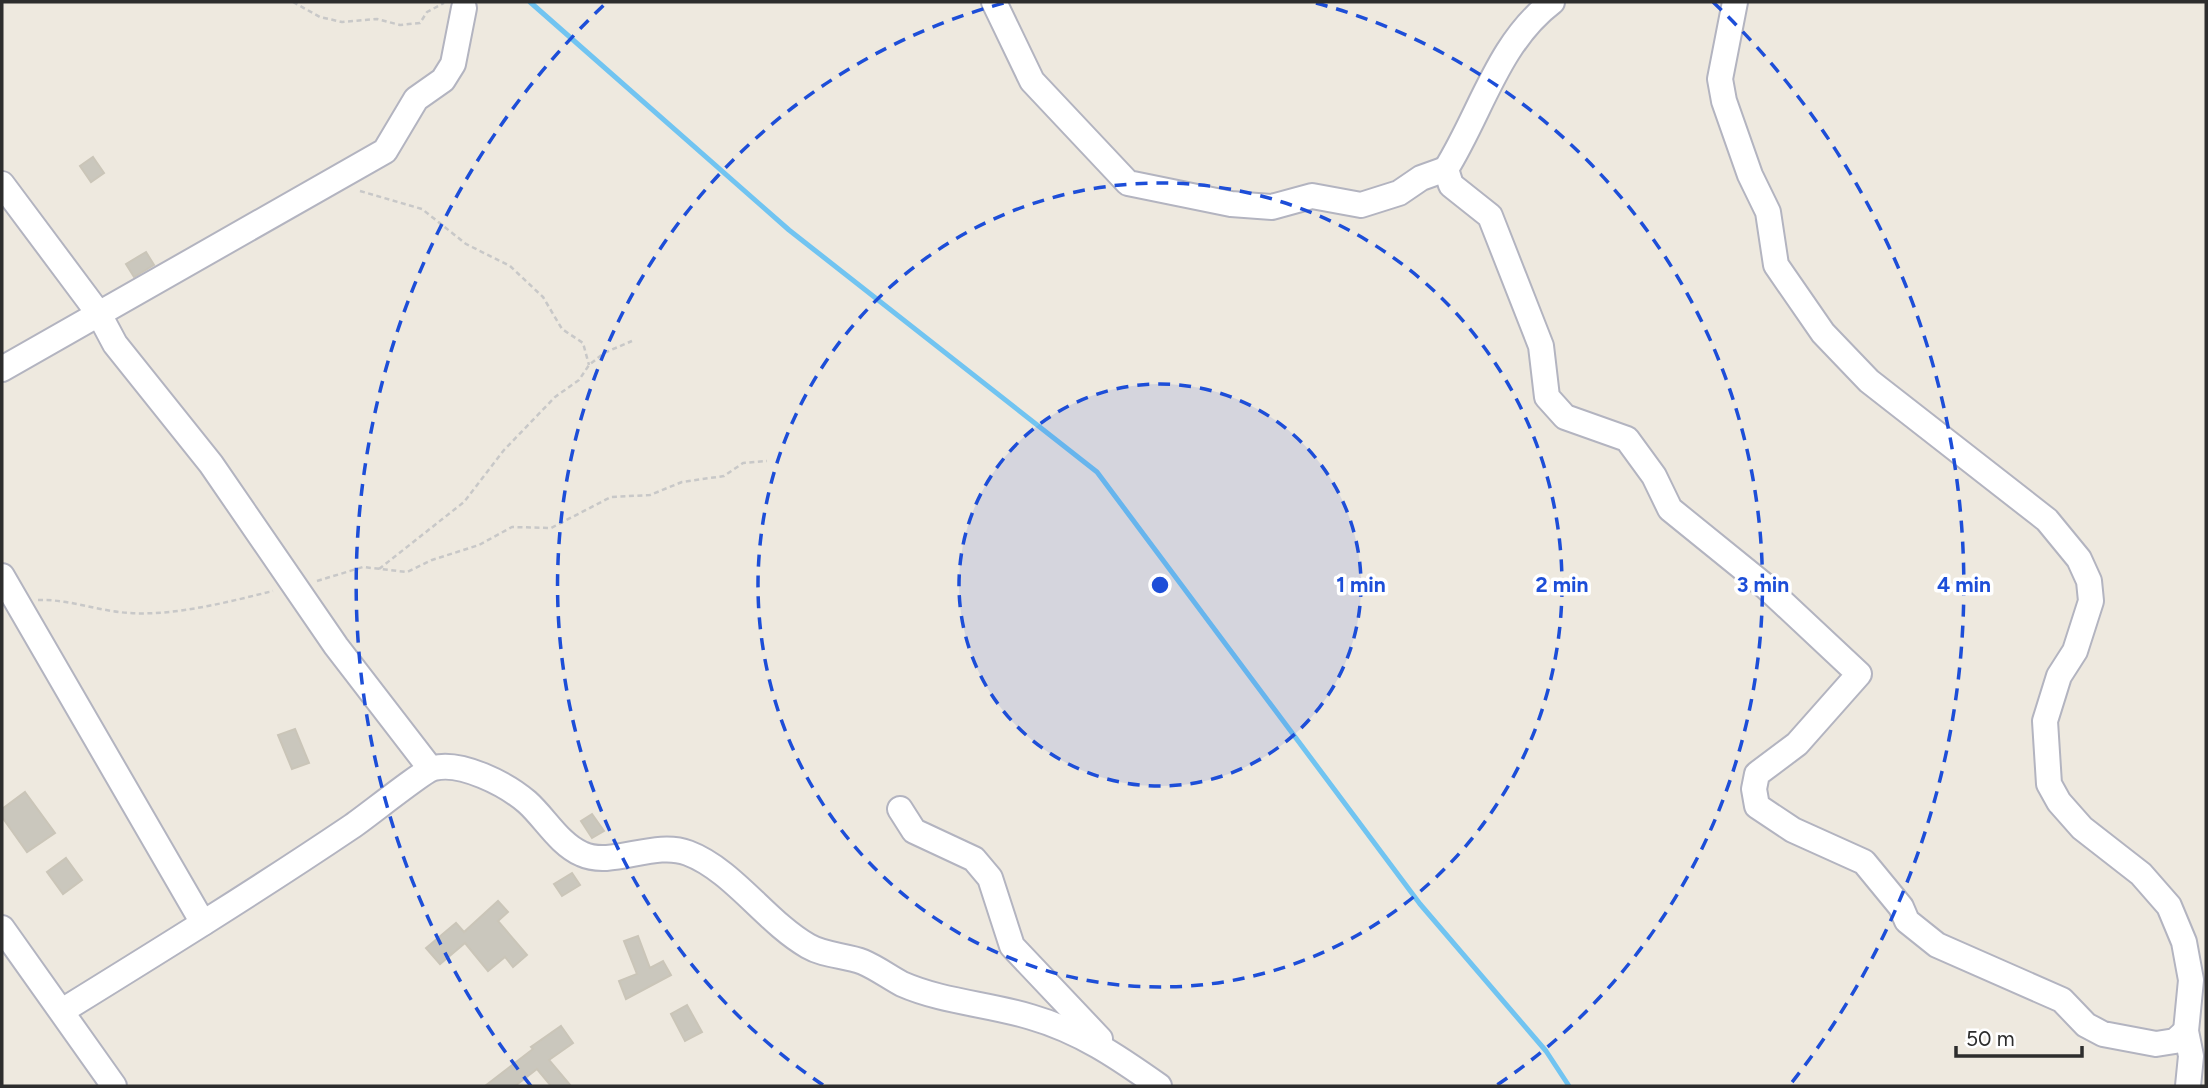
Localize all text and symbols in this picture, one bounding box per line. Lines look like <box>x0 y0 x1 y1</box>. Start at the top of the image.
text: 1 min <box>1336 572 1386 597</box>
text: 2 min <box>1536 572 1588 597</box>
text: 3 min <box>1737 572 1789 597</box>
text: 4 min <box>1937 572 1991 597</box>
centre of rings <box>1148 573 1172 597</box>
scale bar <box>1956 1014 2082 1058</box>
text: 50 m <box>1966 1026 2015 1051</box>

